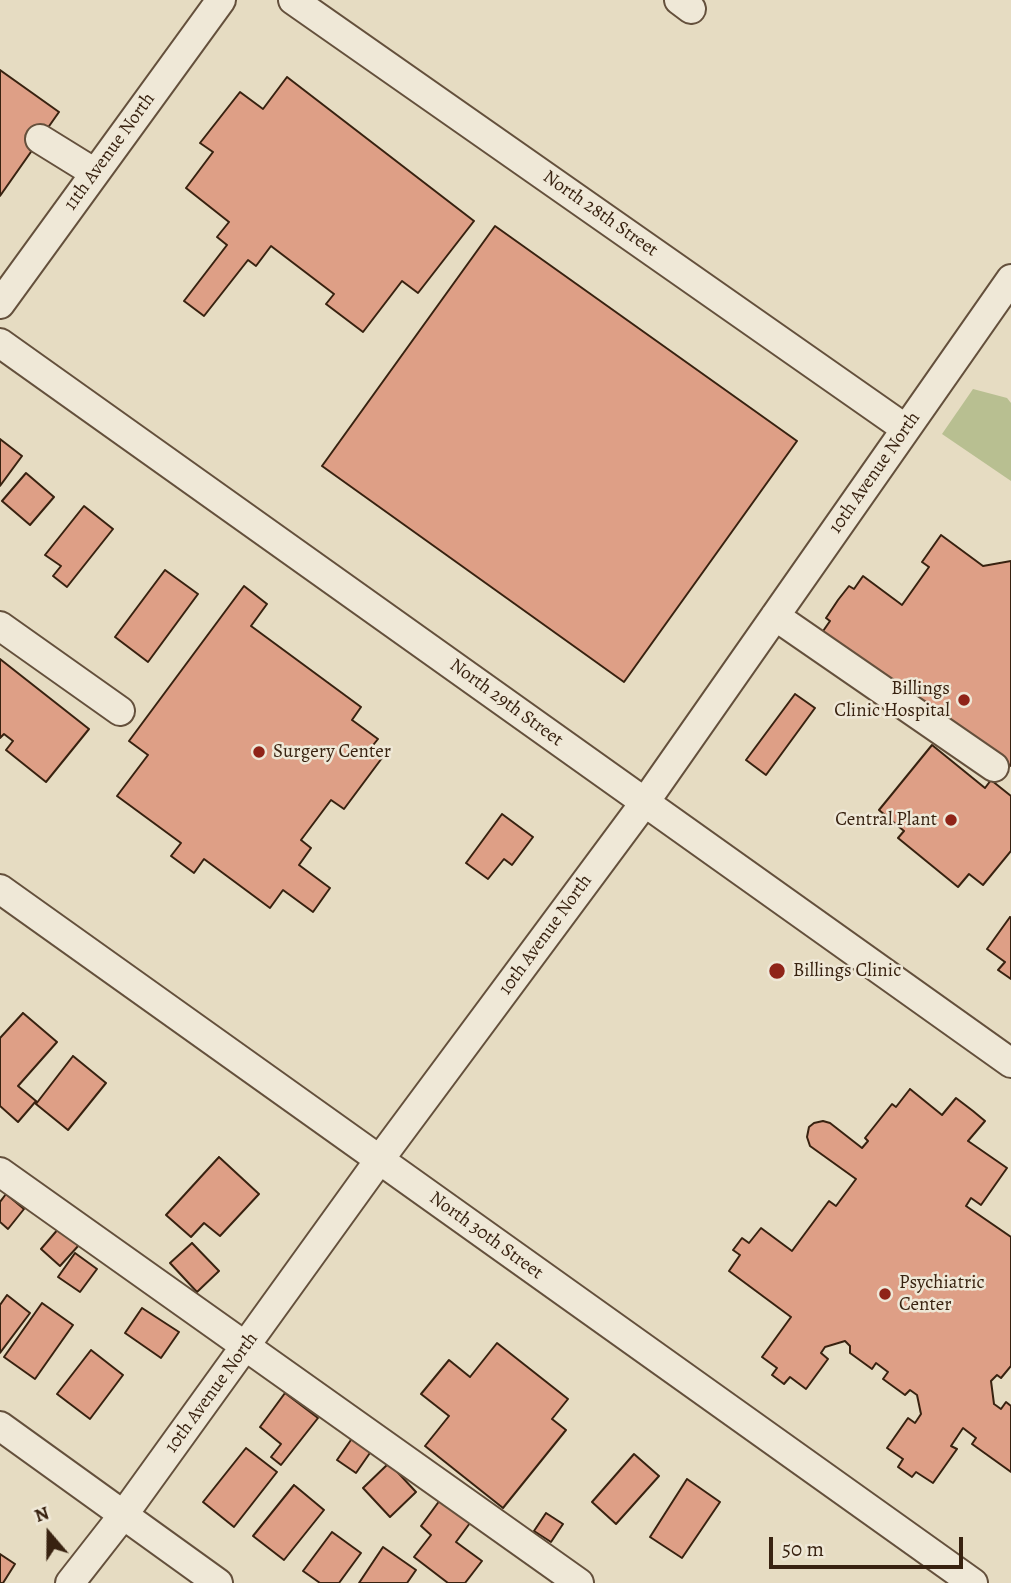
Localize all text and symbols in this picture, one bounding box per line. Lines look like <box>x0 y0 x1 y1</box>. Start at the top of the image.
street label: 11th Avenue North <box>60 89 160 215</box>
street label: North 28th Street <box>538 166 662 262</box>
street label: 10th Avenue North <box>824 408 926 538</box>
street label: North 29th Street <box>445 654 567 752</box>
place label: Billings Clinic Hospital <box>834 678 950 722</box>
marker: Billings Clinic Hospital <box>956 692 972 708</box>
place label: Surgery Center <box>273 741 391 763</box>
marker: Surgery Center <box>251 744 267 760</box>
place label: Central Plant <box>835 809 937 831</box>
marker: Central Plant <box>943 812 959 828</box>
street label: 10th Avenue North <box>495 870 597 1000</box>
place label: Billings Clinic <box>793 960 901 982</box>
marker: Billings Clinic <box>767 961 787 981</box>
street label: North 30th Street <box>425 1187 547 1285</box>
place label: Psychiatric Center <box>899 1272 985 1316</box>
marker: Psychiatric Center <box>877 1286 893 1302</box>
street label: 10th Avenue North <box>161 1328 263 1458</box>
north arrow <box>14 1499 84 1569</box>
text: N <box>31 1500 53 1529</box>
scale bar <box>773 1524 967 1568</box>
text: 50 m <box>782 1535 824 1563</box>

